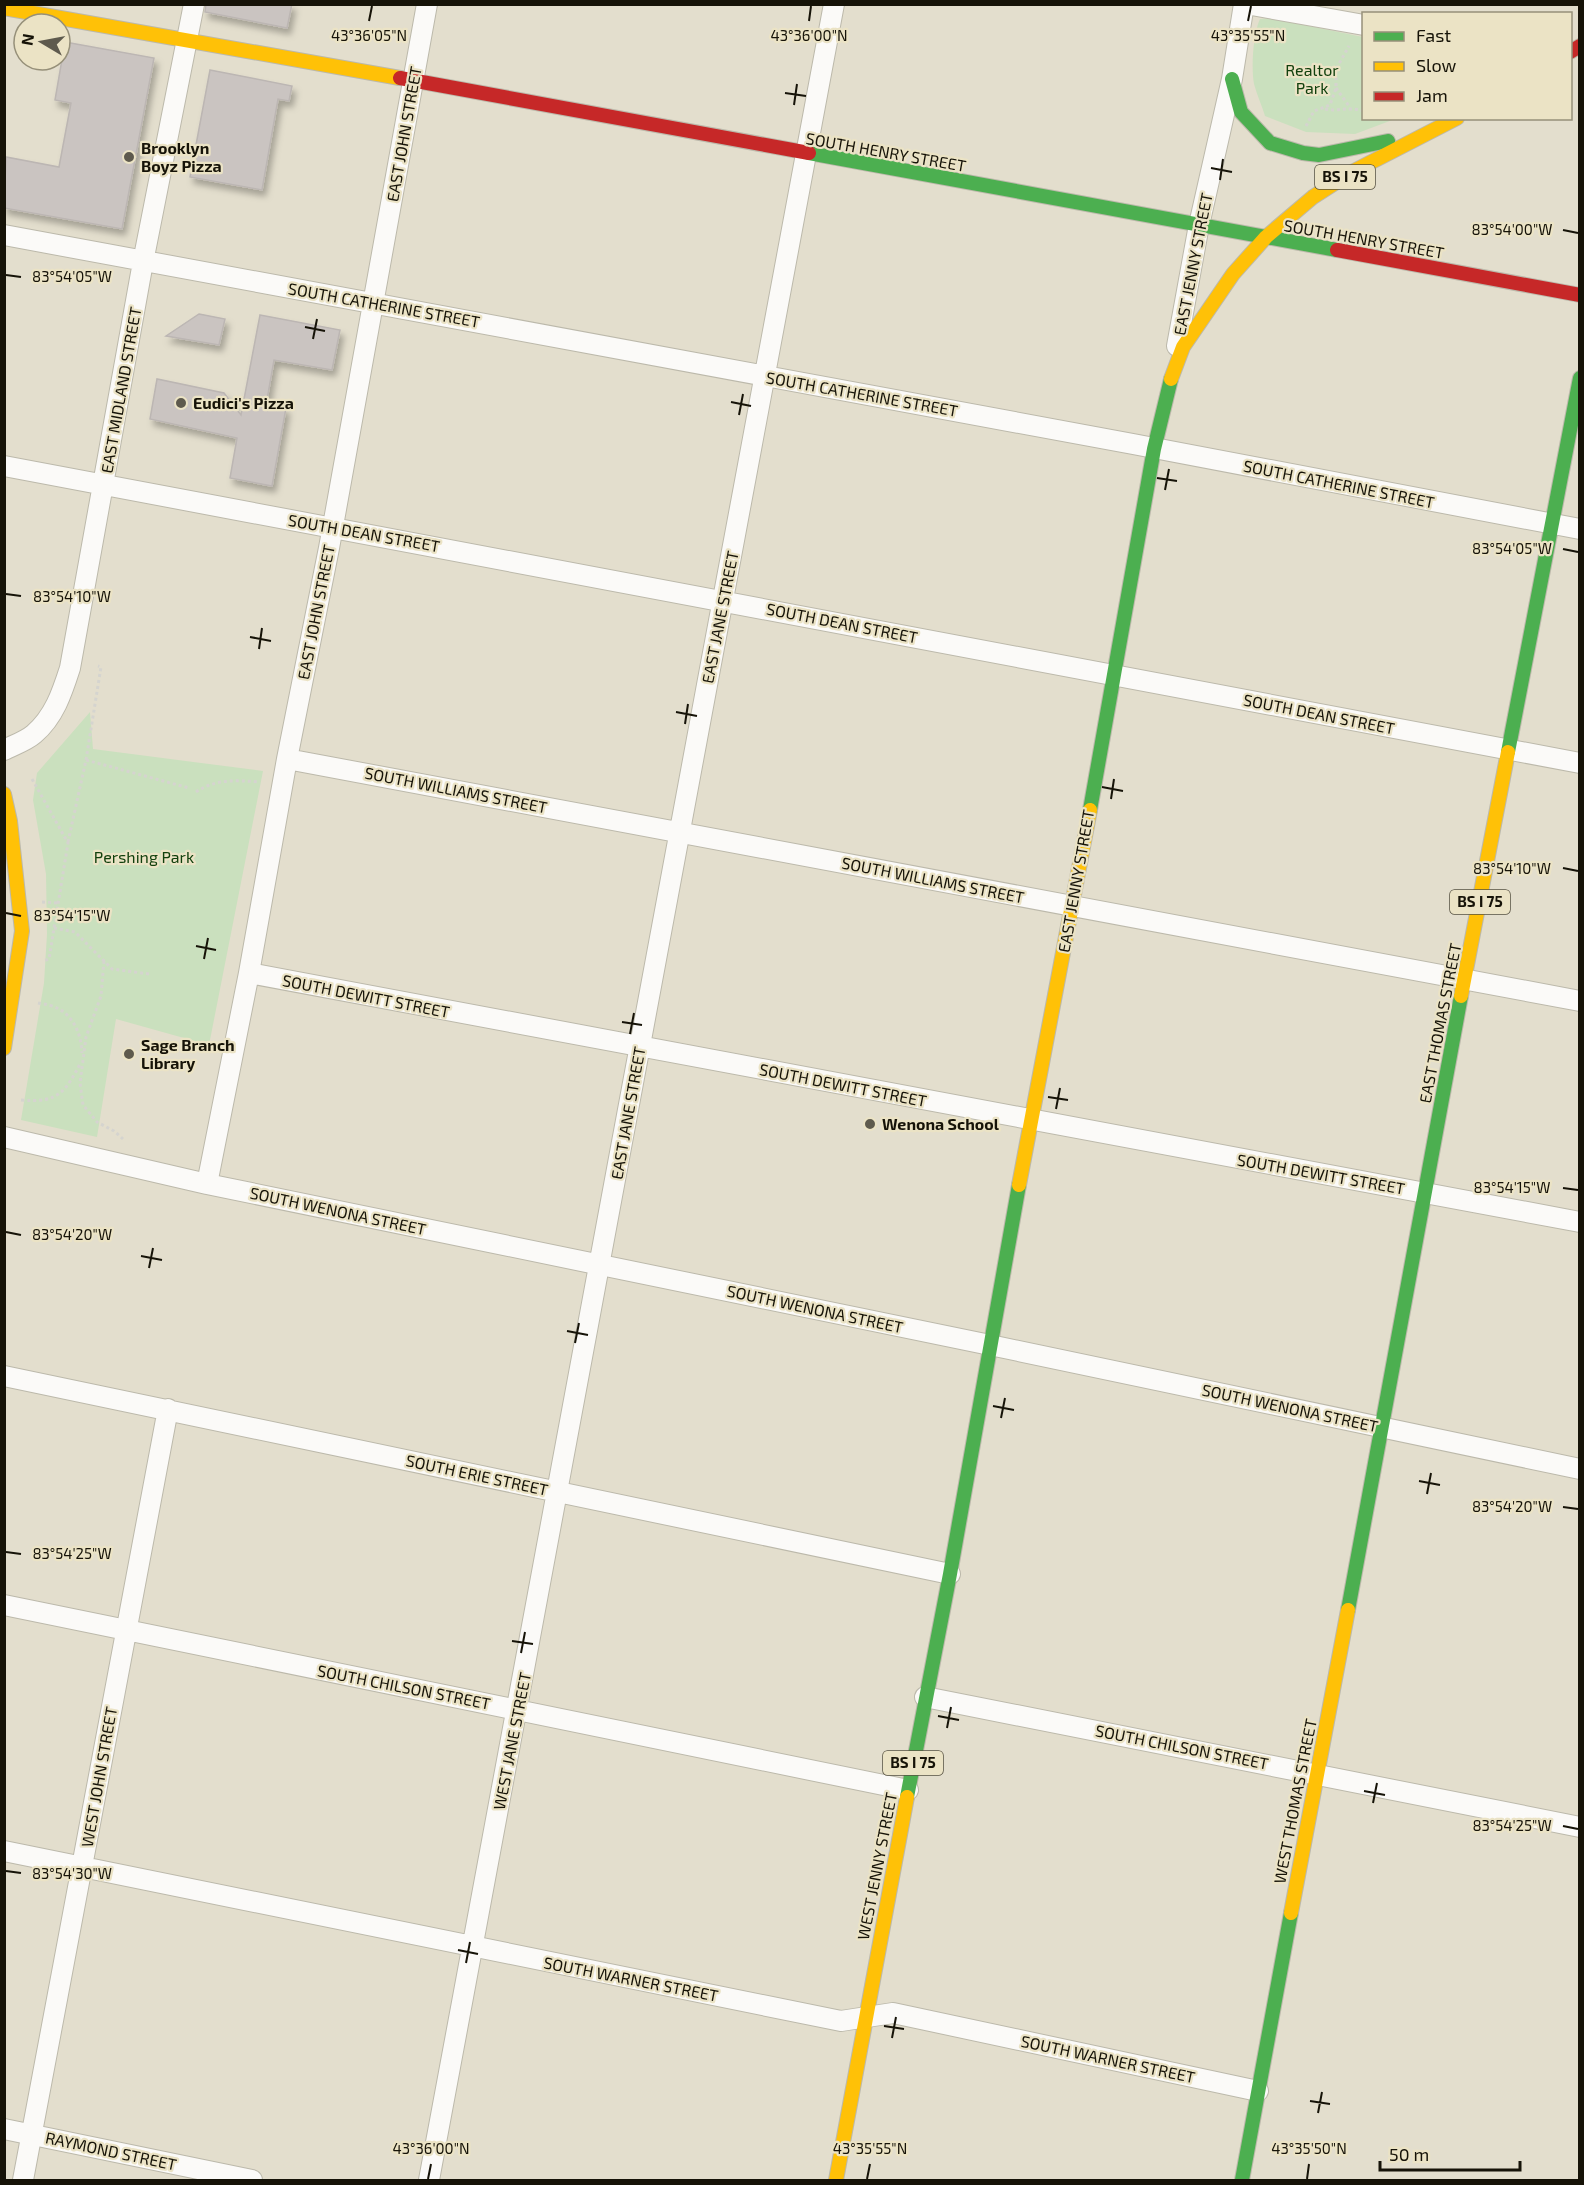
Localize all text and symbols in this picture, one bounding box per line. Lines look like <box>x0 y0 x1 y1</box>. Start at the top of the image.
north arrow <box>12 12 72 72</box>
legend <box>1362 12 1572 120</box>
text: Fast <box>1416 24 1451 46</box>
text: 43°36'05"N <box>331 26 407 44</box>
text: 43°36'00"N <box>770 26 848 44</box>
text: 43°35'55"N <box>1211 26 1285 44</box>
text: N <box>16 32 37 47</box>
text: Slow <box>1416 54 1457 76</box>
park label: Realtor Park <box>1285 60 1339 97</box>
street label: EAST JOHN STREET <box>382 65 425 203</box>
text: Jam <box>1416 84 1448 106</box>
street label: SOUTH HENRY STREET <box>805 128 968 175</box>
place label: Brooklyn Boyz Pizza <box>141 138 222 176</box>
marker: Brooklyn Boyz Pizza <box>122 150 136 164</box>
road number: BS I 75 <box>1315 165 1375 189</box>
street label: EAST JENNY STREET <box>1169 191 1216 337</box>
street label: SOUTH HENRY STREET <box>1283 215 1446 262</box>
text: 83°54'00"W <box>1472 220 1552 238</box>
text: 83°54'05"W <box>32 267 112 285</box>
street label: SOUTH CATHERINE STREET <box>287 278 481 331</box>
street label: EAST MIDLAND STREET <box>97 305 144 474</box>
street label: SOUTH CATHERINE STREET <box>765 367 959 420</box>
place label: Eudici's Pizza <box>193 393 294 412</box>
marker: Eudici's Pizza <box>174 396 188 410</box>
street label: SOUTH CATHERINE STREET <box>1242 456 1436 511</box>
street label: SOUTH DEAN STREET <box>287 510 441 555</box>
text: 83°54'05"W <box>1472 539 1552 557</box>
street label: EAST JOHN STREET <box>293 543 338 681</box>
street label: EAST JANE STREET <box>697 549 742 685</box>
text: 83°54'10"W <box>33 587 111 605</box>
street label: SOUTH DEAN STREET <box>765 599 919 646</box>
street label: SOUTH DEAN STREET <box>1242 690 1396 737</box>
street label: SOUTH WILLIAMS STREET <box>363 762 549 817</box>
street label: EAST JENNY STREET <box>1054 808 1097 954</box>
park label: Pershing Park <box>94 847 194 866</box>
street label: SOUTH WILLIAMS STREET <box>840 852 1026 907</box>
text: 83°54'10"W <box>1473 859 1551 877</box>
road number: BS I 75 <box>1450 890 1510 914</box>
text: 83°54'15"W <box>34 906 110 924</box>
street label: EAST THOMAS STREET <box>1415 941 1464 1105</box>
street label: SOUTH DEWITT STREET <box>281 970 451 1021</box>
place label: Sage Branch Library <box>141 1035 235 1073</box>
street label: EAST JANE STREET <box>606 1045 649 1181</box>
marker: Sage Branch Library <box>122 1047 136 1061</box>
street label: SOUTH DEWITT STREET <box>758 1059 928 1110</box>
place label: Wenona School <box>882 1114 1000 1133</box>
marker: Wenona School <box>863 1117 877 1131</box>
street label: SOUTH DEWITT STREET <box>1236 1149 1406 1198</box>
text: 83°54'15"W <box>1474 1178 1550 1196</box>
street label: SOUTH WENONA STREET <box>248 1183 428 1238</box>
text: 83°54'20"W <box>32 1225 112 1243</box>
street label: SOUTH WENONA STREET <box>725 1281 905 1336</box>
street label: SOUTH WENONA STREET <box>1200 1380 1380 1435</box>
street label: SOUTH ERIE STREET <box>404 1450 550 1499</box>
text: 83°54'20"W <box>1472 1497 1552 1515</box>
text: 83°54'25"W <box>32 1544 112 1562</box>
street label: SOUTH CHILSON STREET <box>316 1660 492 1713</box>
street label: WEST JANE STREET <box>489 1670 534 1811</box>
street label: WEST JOHN STREET <box>77 1705 120 1849</box>
street label: WEST THOMAS STREET <box>1269 1717 1320 1885</box>
street label: SOUTH CHILSON STREET <box>1094 1720 1270 1773</box>
road number: BS I 75 <box>883 1751 943 1775</box>
street label: WEST JENNY STREET <box>853 1791 900 1941</box>
text: 83°54'25"W <box>1472 1816 1552 1834</box>
text: 83°54'30"W <box>32 1864 112 1882</box>
street label: SOUTH WARNER STREET <box>542 1952 720 2005</box>
street label: SOUTH WARNER STREET <box>1019 2031 1197 2086</box>
street label: RAYMOND STREET <box>44 2127 178 2174</box>
scale bar <box>1380 2134 1520 2172</box>
text: 43°36'00"N <box>392 2139 470 2157</box>
text: 43°35'55"N <box>833 2139 907 2157</box>
text: 43°35'50"N <box>1271 2139 1347 2157</box>
text: 50 m <box>1389 2143 1429 2165</box>

